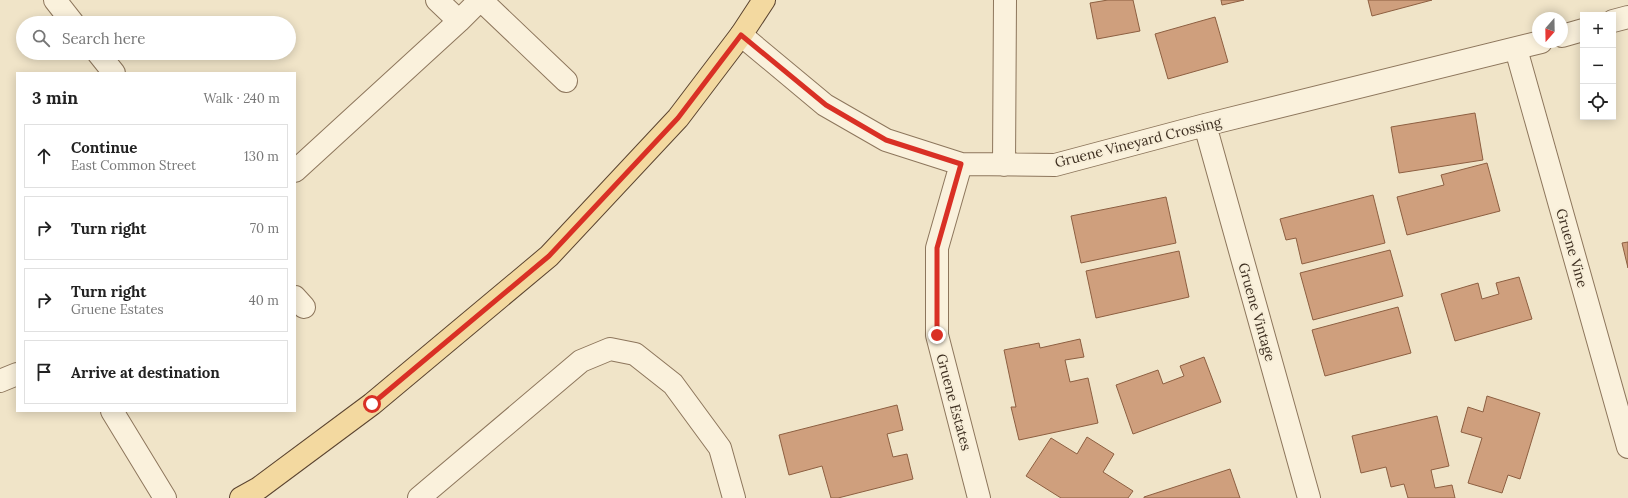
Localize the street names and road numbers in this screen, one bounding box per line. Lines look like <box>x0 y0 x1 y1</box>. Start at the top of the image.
street label: Gruene Vineyard Crossing <box>1053 113 1223 171</box>
street label: Gruene Vine <box>1552 206 1592 290</box>
street label: Gruene Vintage <box>1234 261 1280 364</box>
street label: Gruene Estates <box>932 352 976 452</box>

